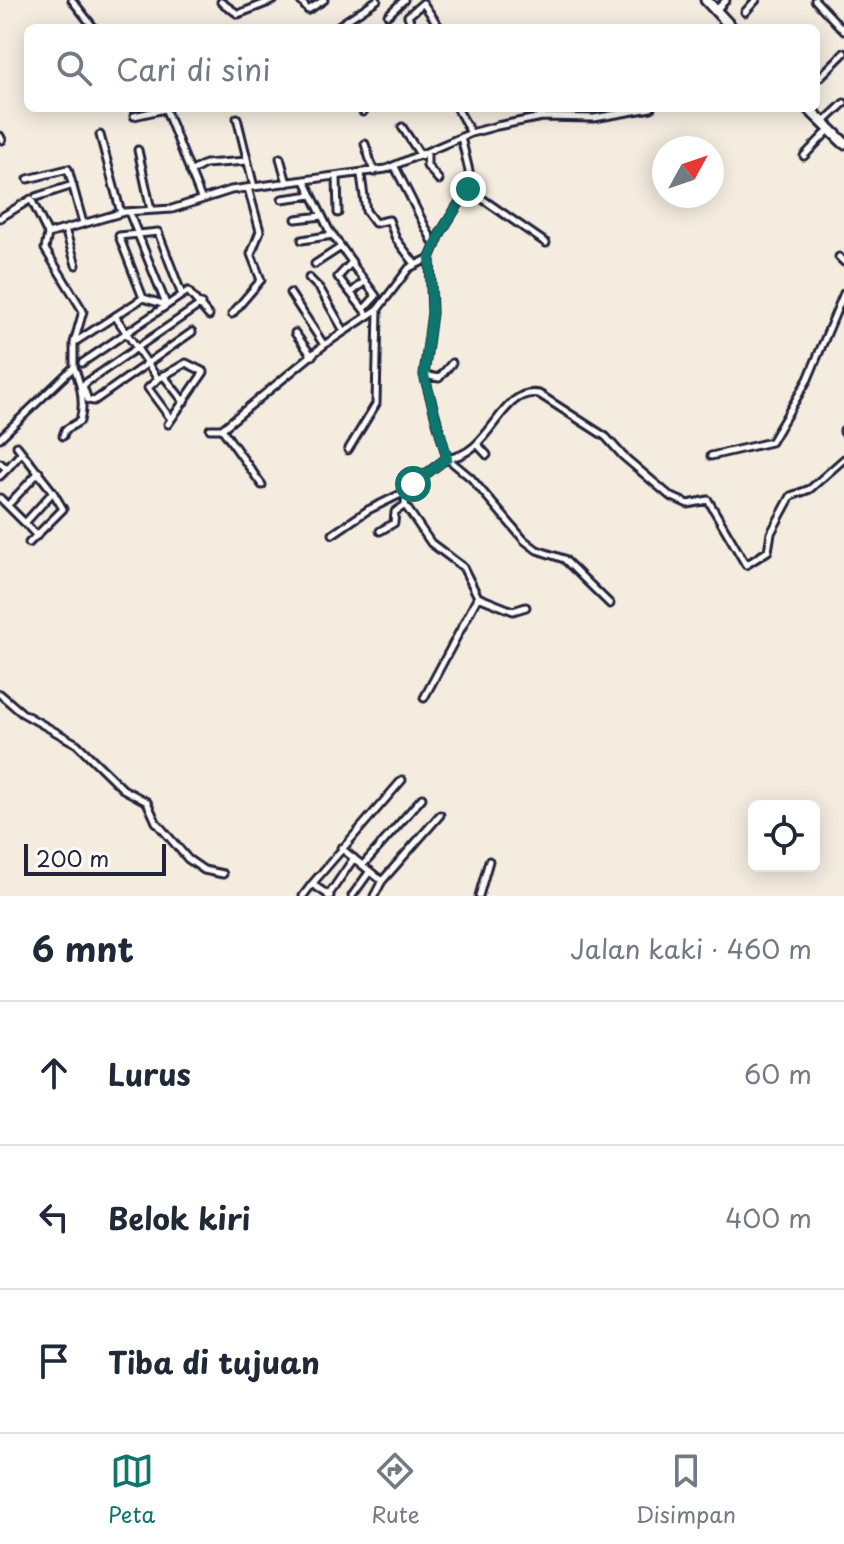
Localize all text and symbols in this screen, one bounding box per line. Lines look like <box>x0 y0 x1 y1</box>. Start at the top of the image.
search box <box>24 24 820 112</box>
icon: search <box>52 46 96 90</box>
text: Cari di sini <box>116 46 271 91</box>
north arrow <box>652 136 724 208</box>
route end <box>450 171 486 207</box>
route start <box>395 466 431 502</box>
map controls <box>748 800 820 872</box>
button: locate <box>748 800 820 872</box>
scale bar <box>24 840 166 876</box>
text: 200 m <box>36 841 109 874</box>
text: 6 mnt <box>32 922 134 974</box>
text: Jalan kaki · 460 m <box>570 929 812 968</box>
icon: ahead <box>32 1051 76 1095</box>
text: Lurus <box>108 1051 191 1096</box>
text: 60 m <box>744 1054 812 1093</box>
icon: left <box>32 1195 76 1239</box>
text: Belok kiri <box>108 1195 250 1240</box>
text: 400 m <box>725 1198 812 1237</box>
icon: arrive <box>32 1339 76 1383</box>
text: Tiba di tujuan <box>108 1339 320 1384</box>
tab: Peta <box>108 1449 155 1530</box>
tab: Rute <box>371 1449 420 1530</box>
tab: Disimpan <box>636 1449 736 1530</box>

